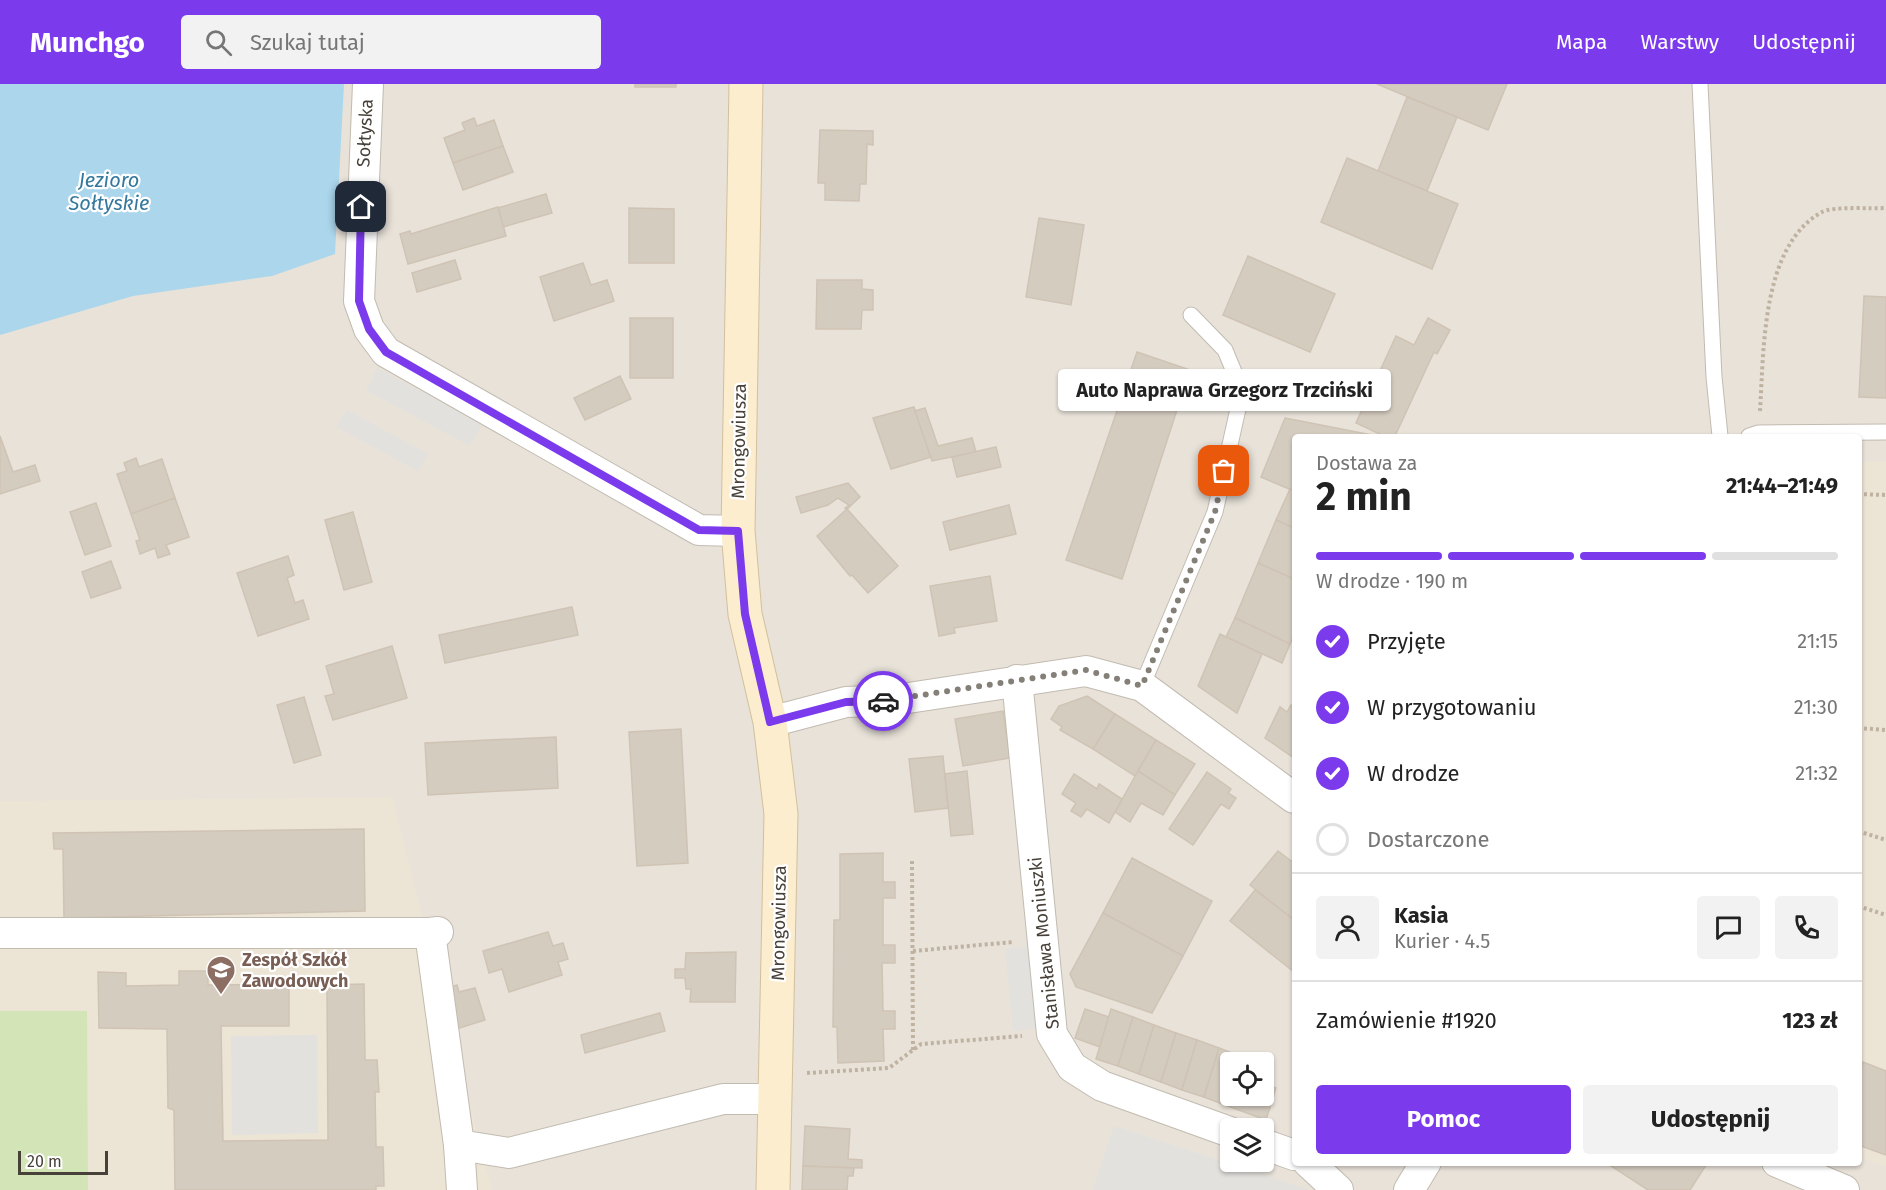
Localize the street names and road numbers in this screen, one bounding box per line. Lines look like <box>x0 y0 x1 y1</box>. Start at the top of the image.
street label: Sołtyska <box>352 98 378 168</box>
street label: Mrongowiusza <box>727 383 751 499</box>
street label: Stanisława Moniuszki <box>1024 856 1064 1030</box>
street label: Mrongowiusza <box>767 865 791 981</box>

